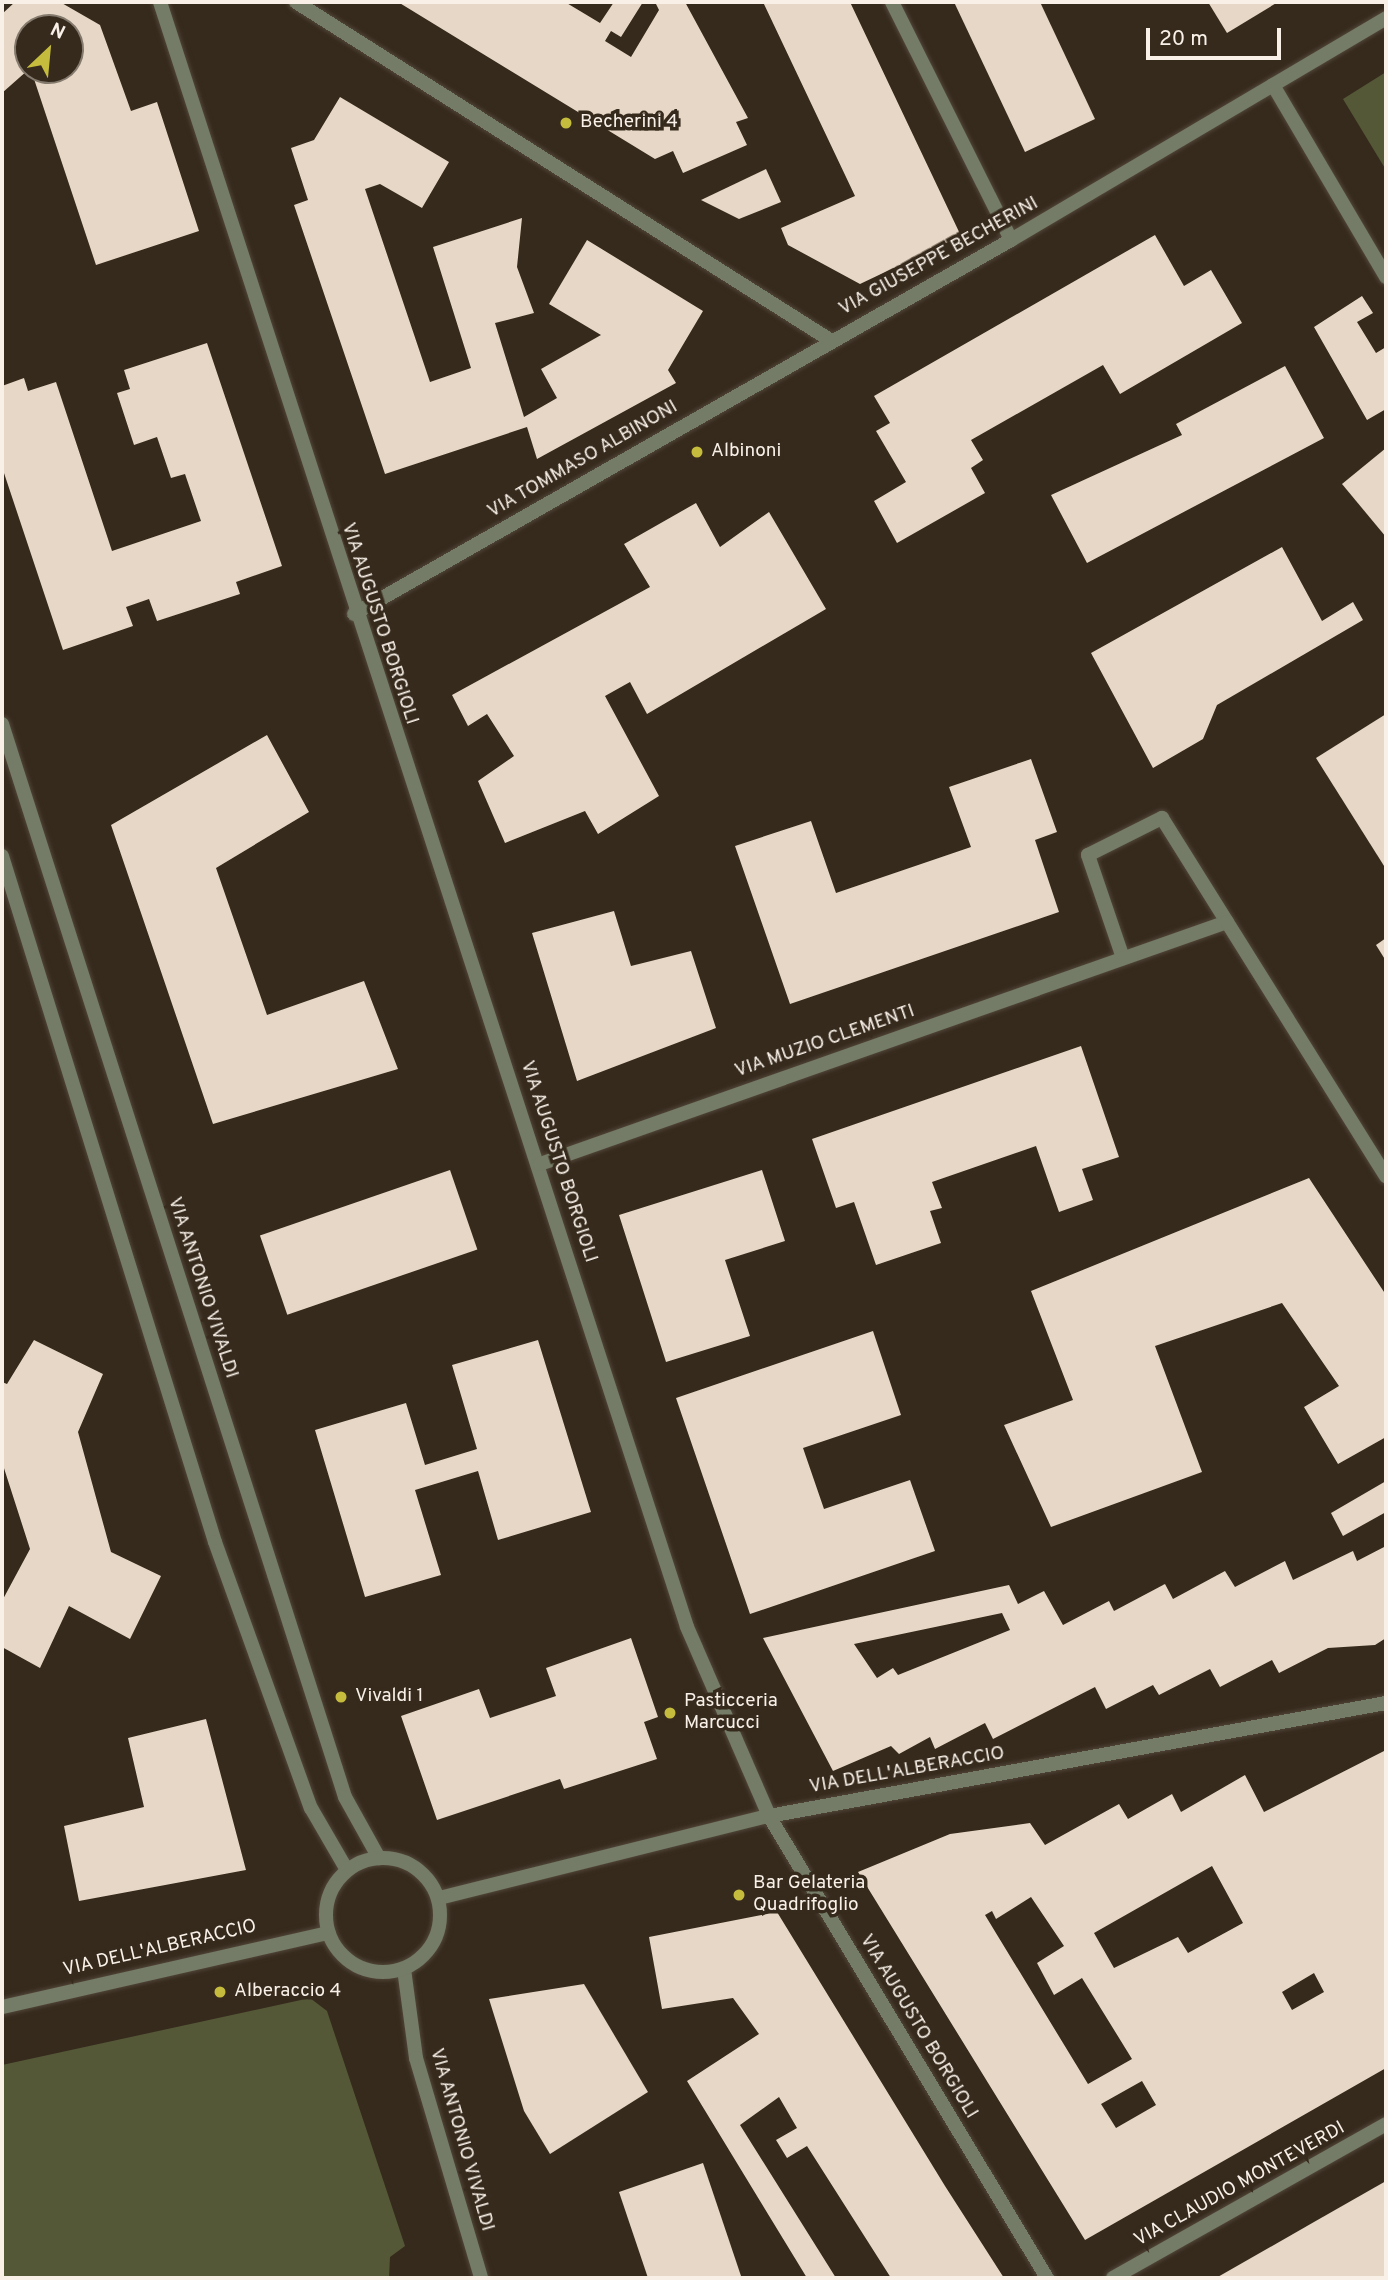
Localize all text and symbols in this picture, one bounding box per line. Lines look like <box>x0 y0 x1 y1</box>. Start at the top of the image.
north arrow <box>14 14 84 84</box>
scale bar <box>1150 14 1285 58</box>
text: N <box>46 18 69 46</box>
text: 20 m <box>1159 26 1208 53</box>
place label: Becherini 4 <box>580 112 678 134</box>
marker: Becherini 4 <box>558 115 574 131</box>
street label: VIA GIUSEPPE BECHERINI <box>835 192 1043 322</box>
street label: VIA TOMMASO ALBINONI <box>483 396 683 524</box>
place label: Albinoni <box>711 441 781 463</box>
marker: Albinoni <box>689 444 705 460</box>
street label: VIA AUGUSTO BORGIOLI <box>335 519 423 729</box>
street label: VIA MUZIO CLEMENTI <box>732 1000 918 1084</box>
street label: VIA AUGUSTO BORGIOLI <box>514 1057 602 1267</box>
street label: VIA ANTONIO VIVALDI <box>162 1193 242 1383</box>
place label: Vivaldi 1 <box>355 1686 424 1708</box>
marker: Vivaldi 1 <box>333 1689 349 1705</box>
place label: Pasticceria Marcucci <box>684 1691 778 1735</box>
marker: Pasticceria Marcucci <box>662 1705 678 1721</box>
street label: VIA DELL'ALBERACCIO <box>807 1743 1007 1799</box>
place label: Bar Gelateria Quadrifoglio <box>753 1873 865 1917</box>
marker: Bar Gelateria Quadrifoglio <box>731 1887 747 1903</box>
street label: VIA DELL'ALBERACCIO <box>61 1916 259 1982</box>
street label: VIA AUGUSTO BORGIOLI <box>854 1930 982 2124</box>
place label: Alberaccio 4 <box>234 1981 341 2003</box>
marker: Alberaccio 4 <box>212 1984 228 2000</box>
street label: VIA ANTONIO VIVALDI <box>424 2045 498 2235</box>
street label: VIA CLAUDIO MONTEVERDI <box>1130 2117 1350 2253</box>

